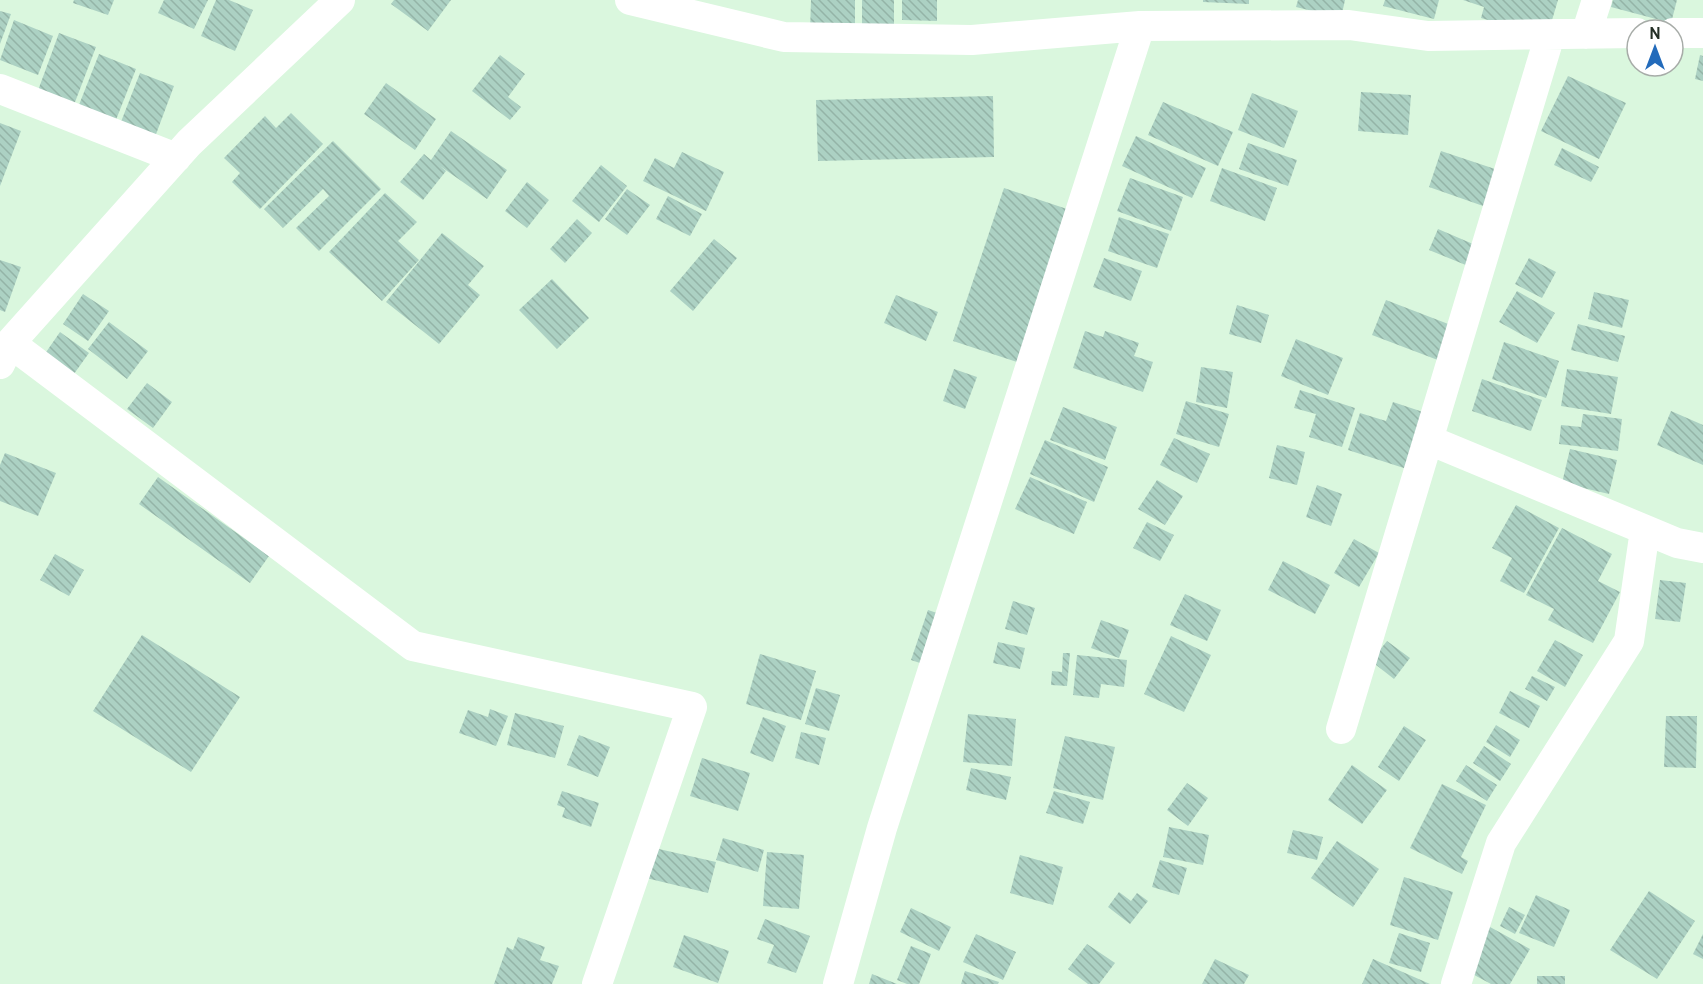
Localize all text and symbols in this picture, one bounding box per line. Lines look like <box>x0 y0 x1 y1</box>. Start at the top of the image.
north arrow <box>1625 18 1685 78</box>
text: N <box>1649 25 1661 45</box>

